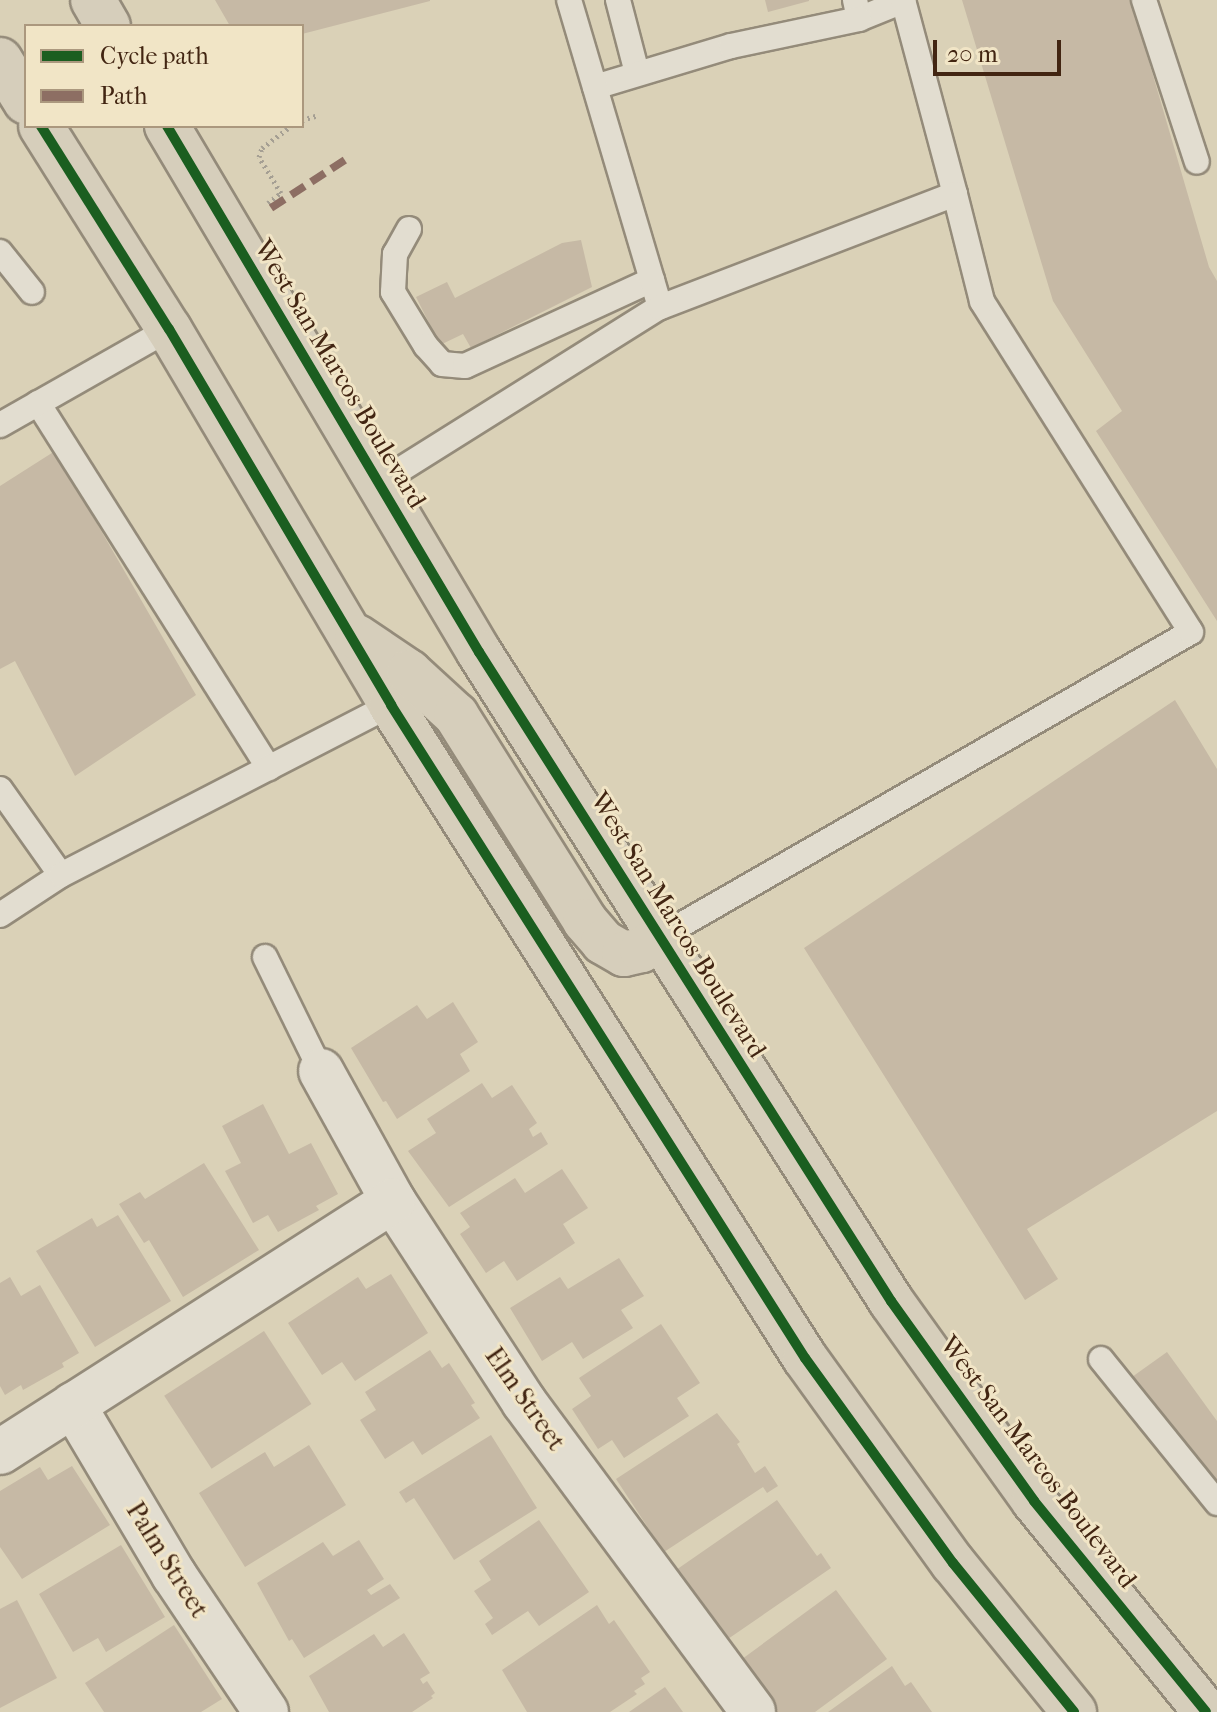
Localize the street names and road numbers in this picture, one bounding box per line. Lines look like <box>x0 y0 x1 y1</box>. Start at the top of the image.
street label: West San Marcos Boulevard <box>247 234 433 514</box>
street label: West San Marcos Boulevard <box>583 786 773 1064</box>
street label: West San Marcos Boulevard <box>933 1330 1143 1594</box>
street label: Elm Street <box>478 1341 572 1457</box>
street label: Palm Street <box>119 1496 215 1624</box>

